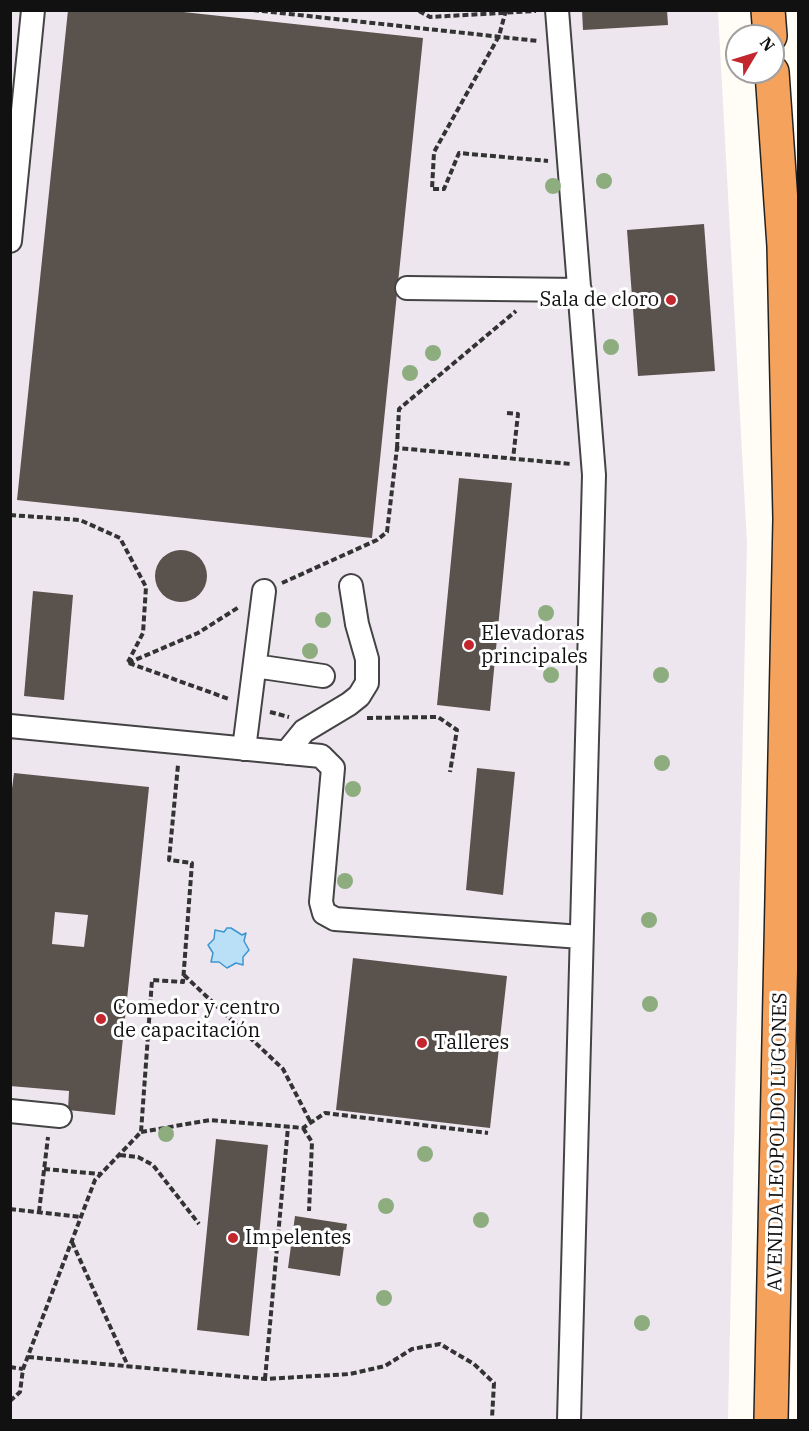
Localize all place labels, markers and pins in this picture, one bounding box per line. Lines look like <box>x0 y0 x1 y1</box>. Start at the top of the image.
place label: Sala de cloro <box>540 288 659 312</box>
marker: Sala de cloro <box>664 293 678 307</box>
place label: Elevadoras principales <box>481 622 588 669</box>
marker: Elevadoras principales <box>462 638 476 652</box>
place label: Comedor y centro de capacitación <box>113 996 280 1043</box>
marker: Comedor y centro de capacitación <box>94 1012 108 1026</box>
place label: Talleres <box>434 1031 509 1055</box>
marker: Talleres <box>415 1036 429 1050</box>
place label: Impelentes <box>245 1226 351 1250</box>
marker: Impelentes <box>226 1231 240 1245</box>

